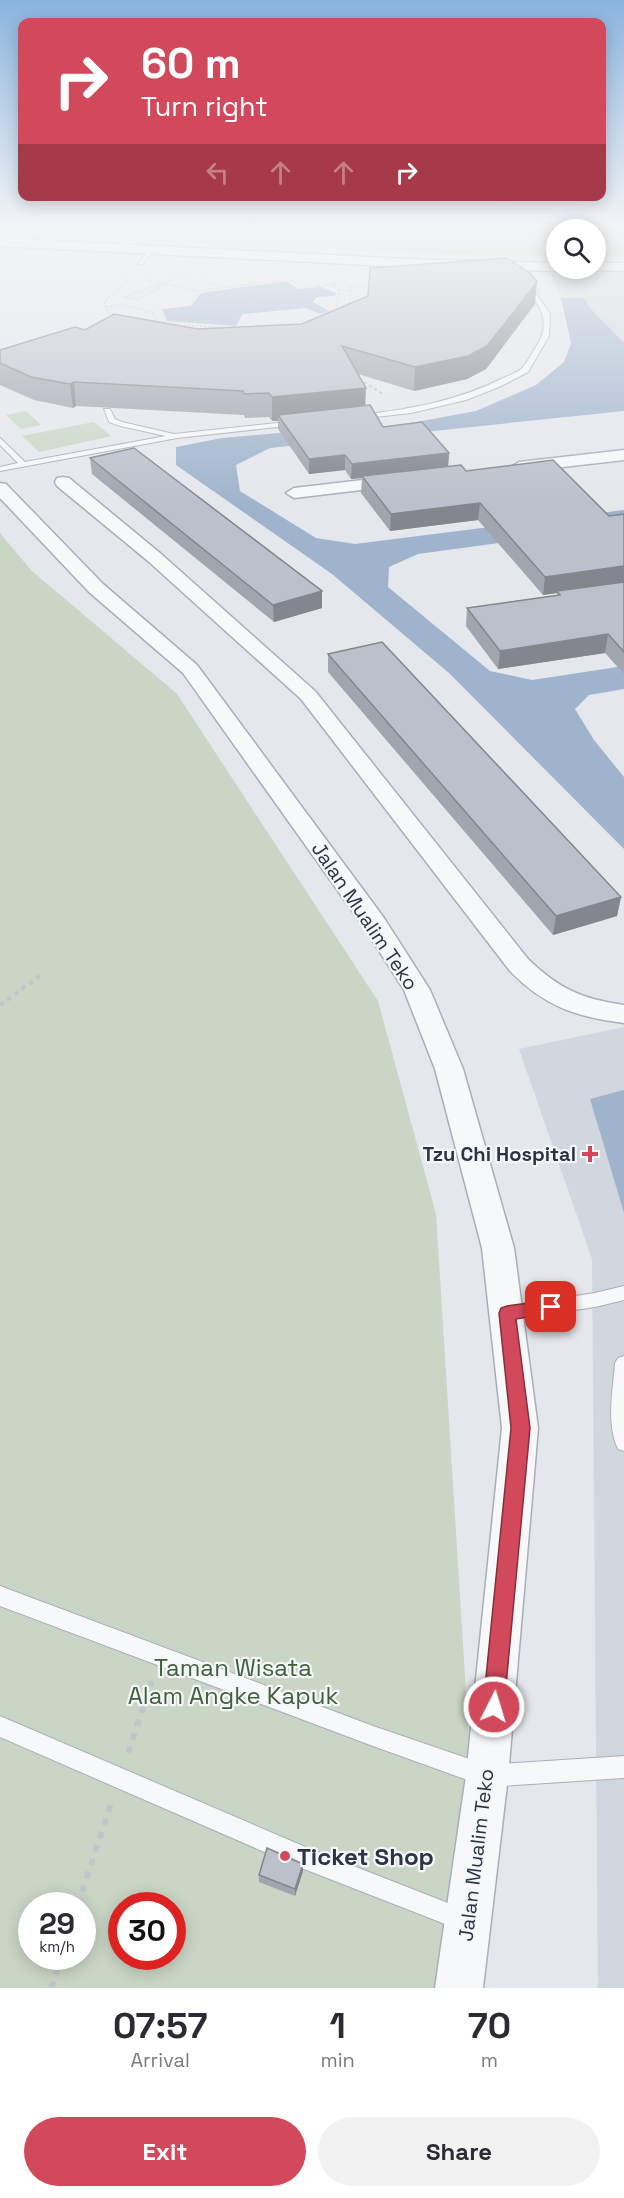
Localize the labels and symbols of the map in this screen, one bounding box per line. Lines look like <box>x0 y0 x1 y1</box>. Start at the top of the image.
street label: Jalan Mualim Teko <box>306 837 424 995</box>
place label: Tzu Chi Hospital <box>422 1141 576 1167</box>
marker: Tzu Chi Hospital <box>581 1145 599 1163</box>
pin <box>525 1281 576 1332</box>
park label: Taman Wisata Alam Angke Kapuk <box>128 1652 338 1711</box>
position arrow <box>462 1675 526 1739</box>
street label: Jalan Mualim Teko <box>453 1767 499 1943</box>
place label: Ticket Shop <box>297 1841 434 1872</box>
marker: Ticket Shop <box>278 1849 292 1863</box>
speed limit sign: 30 <box>108 1892 186 1970</box>

